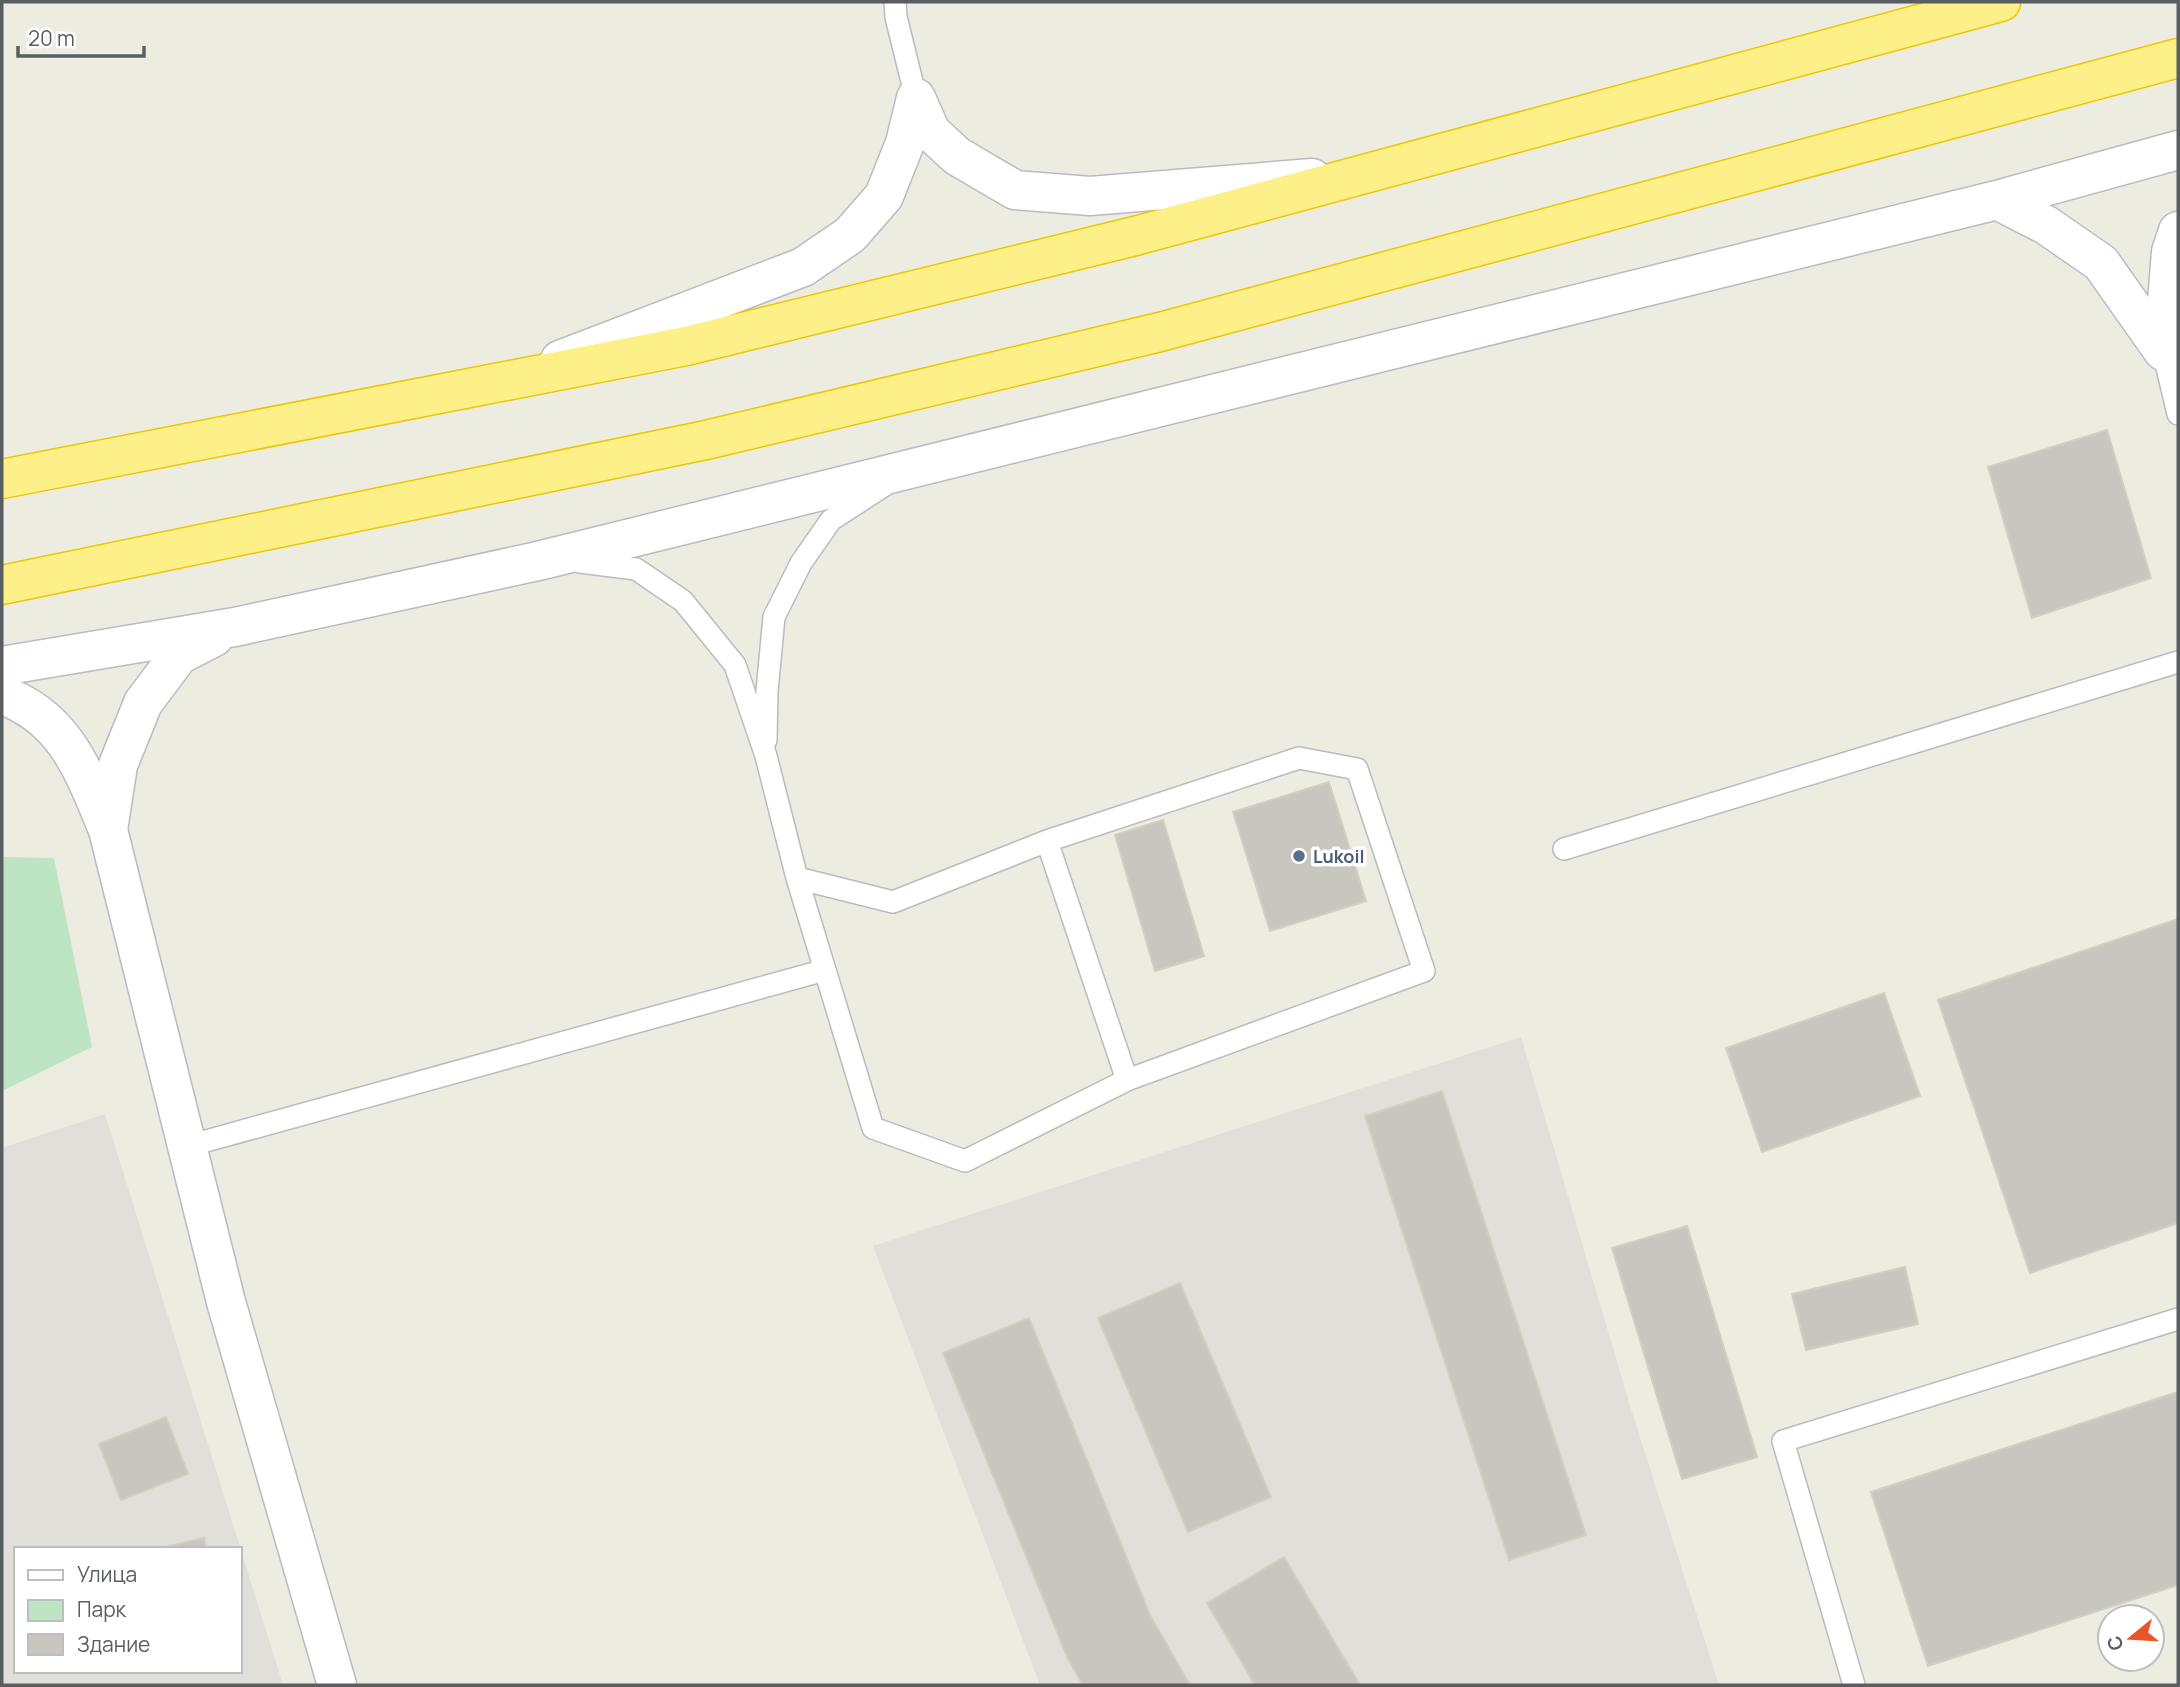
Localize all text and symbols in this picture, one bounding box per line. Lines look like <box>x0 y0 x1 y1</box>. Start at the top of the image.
scale bar <box>18 14 144 58</box>
text: 20 m <box>28 24 75 52</box>
place label: Lukoil <box>1313 844 1365 868</box>
marker: Lukoil <box>1291 848 1307 864</box>
legend <box>14 1547 242 1673</box>
text: Улица <box>77 1560 137 1588</box>
text: Парк <box>77 1595 127 1623</box>
north arrow <box>2096 1603 2166 1673</box>
text: Здание <box>77 1630 150 1658</box>
text: С <box>2100 1633 2129 1654</box>

